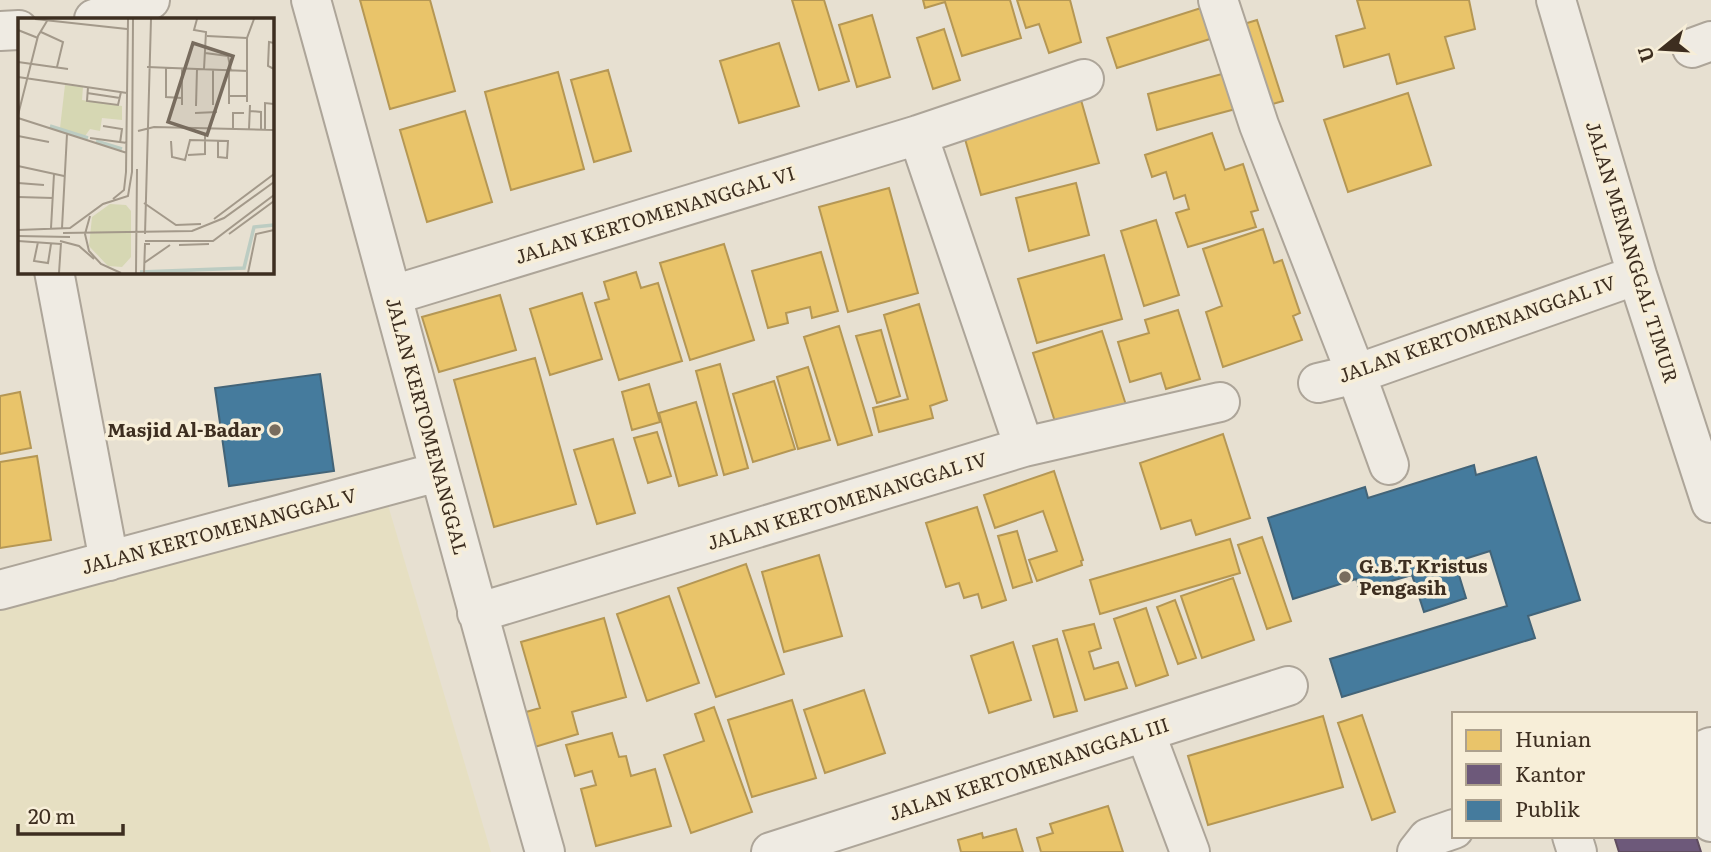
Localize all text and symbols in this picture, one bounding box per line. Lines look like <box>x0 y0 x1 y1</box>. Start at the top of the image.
north arrow <box>1627 14 1697 84</box>
inset map <box>18 18 273 273</box>
text: U <box>1629 43 1661 66</box>
street label: JALAN MENANGGAL TIMUR <box>1580 117 1686 386</box>
street label: JALAN KERTOMENANGGAL VI <box>511 158 798 270</box>
street label: JALAN KERTOMENANGGAL IV <box>1334 267 1619 389</box>
street label: JALAN KERTOMENANGGAL <box>380 294 476 558</box>
place label: Masjid Al-Badar <box>107 415 262 443</box>
marker: Masjid Al-Badar <box>267 422 283 438</box>
street label: JALAN KERTOMENANGGAL IV <box>703 444 990 556</box>
street label: JALAN KERTOMENANGGAL V <box>78 480 359 580</box>
place label: G.B.T Kristus Pengasih <box>1359 551 1488 601</box>
marker: G.B.T Kristus Pengasih <box>1337 569 1353 585</box>
street label: JALAN KERTOMENANGGAL III <box>885 709 1172 827</box>
legend <box>1452 712 1697 838</box>
text: Hunian <box>1515 722 1592 753</box>
text: Kantor <box>1515 757 1585 788</box>
scale bar <box>18 792 122 836</box>
text: Publik <box>1515 792 1580 823</box>
text: 20 m <box>28 799 75 830</box>

